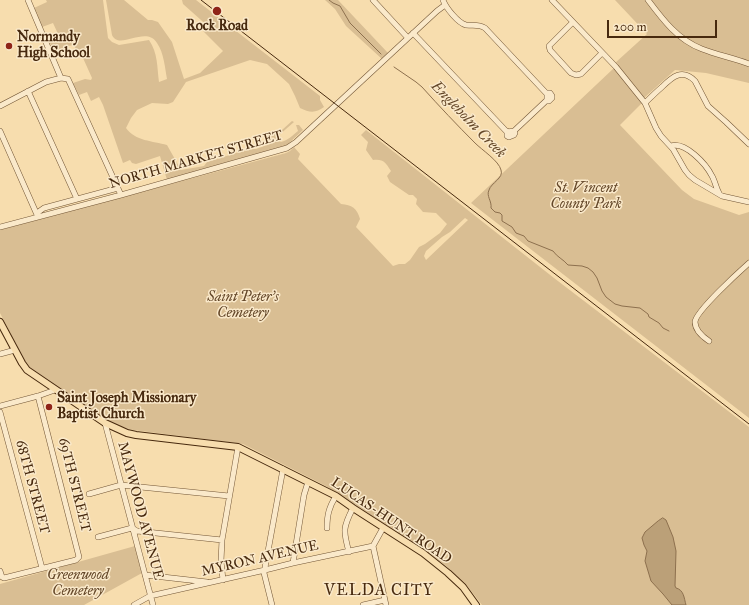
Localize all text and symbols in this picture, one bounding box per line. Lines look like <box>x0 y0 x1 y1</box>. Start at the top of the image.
marker: Rock Road <box>211 5 223 17</box>
scale bar <box>609 12 719 38</box>
place label: Rock Road <box>186 19 248 35</box>
text: 200 m <box>614 20 647 34</box>
place label: Normandy High School <box>17 30 90 62</box>
marker: Normandy High School <box>4 41 14 51</box>
water label: Engleholm Creek <box>427 78 509 162</box>
street label: NORTH MARKET STREET <box>107 127 285 193</box>
park label: St. Vincent County Park <box>551 181 621 214</box>
park label: Saint Peter's Cemetery <box>207 290 279 322</box>
place label: Saint Joseph Missionary Baptist Church <box>57 391 196 424</box>
marker: Saint Joseph Missionary Baptist Church <box>44 402 54 412</box>
street label: 69TH STREET <box>54 436 94 534</box>
street label: 68TH STREET <box>11 438 53 536</box>
street label: MAYWOOD AVENUE <box>113 440 167 582</box>
street label: LUCAS-HUNT ROAD <box>327 474 455 568</box>
street label: MYRON AVENUE <box>200 537 320 581</box>
park label: Greenwood Cemetery <box>47 568 109 600</box>
district label: VELDA CITY <box>324 581 434 601</box>

